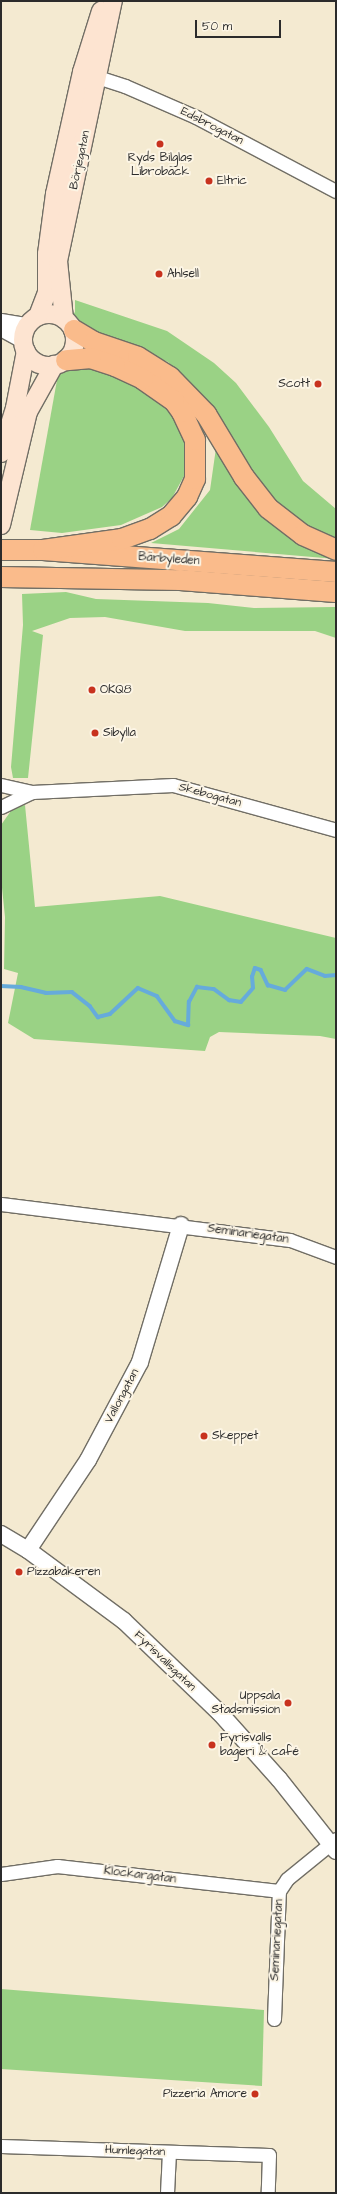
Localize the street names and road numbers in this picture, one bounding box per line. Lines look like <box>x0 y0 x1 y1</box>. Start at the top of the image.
street label: Edsbrogatan <box>178 104 246 148</box>
street label: Börjegatan <box>67 129 93 191</box>
street label: Bärbyleden <box>138 550 200 568</box>
street label: Skebogatan <box>177 780 243 810</box>
street label: Seminariegatan <box>207 1221 289 1247</box>
street label: Vallongatan <box>102 1366 142 1426</box>
street label: Fyrisvallsgatan <box>131 1628 199 1694</box>
street label: Klockargatan <box>103 1863 177 1887</box>
street label: Seminariegatan <box>268 1899 286 1981</box>
street label: Humlegatan <box>105 2143 165 2159</box>

